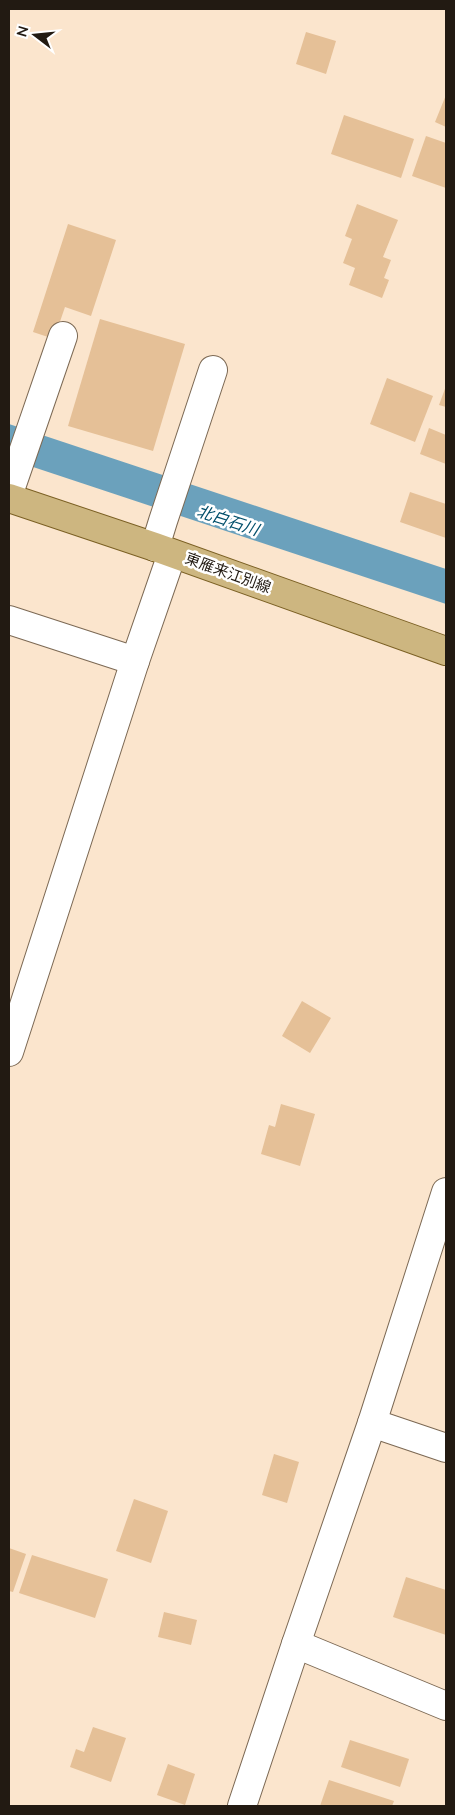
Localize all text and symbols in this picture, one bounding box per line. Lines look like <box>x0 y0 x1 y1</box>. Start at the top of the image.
north arrow <box>10 10 60 60</box>
text: N <box>12 24 34 39</box>
water label: 北白石川 <box>194 501 263 542</box>
street label: 東雁来江別線 <box>182 548 274 598</box>

